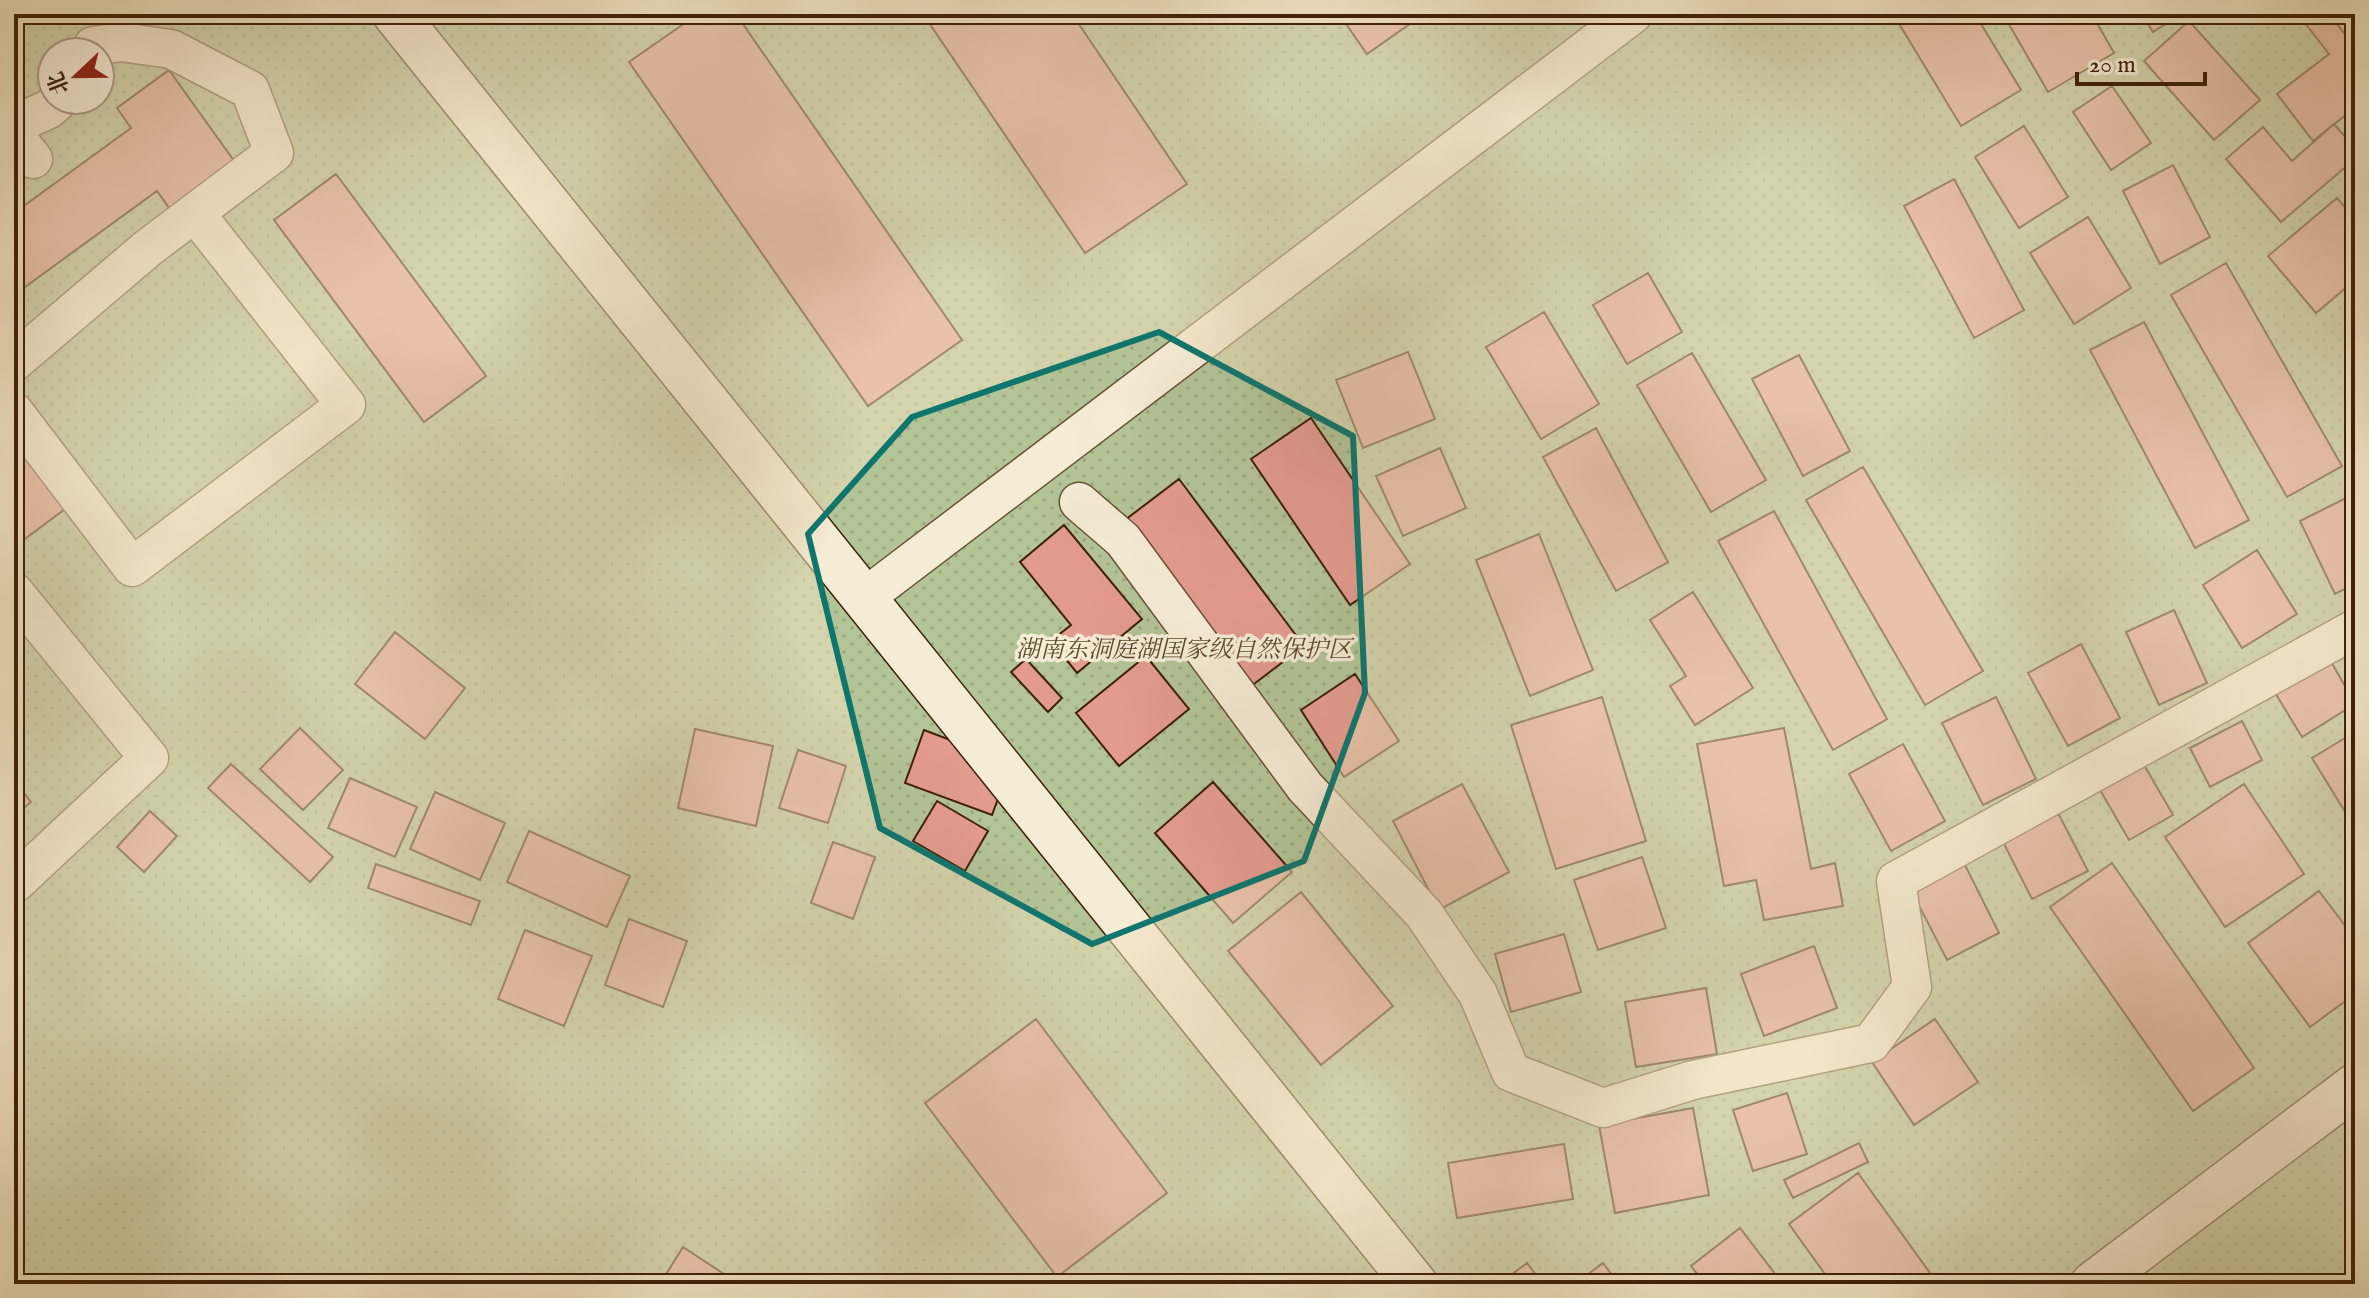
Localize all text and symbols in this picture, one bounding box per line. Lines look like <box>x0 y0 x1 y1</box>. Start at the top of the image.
north arrow <box>36 36 116 116</box>
scale bar <box>2077 36 2205 86</box>
text: 20 m <box>2089 50 2136 81</box>
text: 北 <box>42 67 76 98</box>
park label: 湖南东洞庭湖国家级自然保护区 <box>1016 635 1355 666</box>

